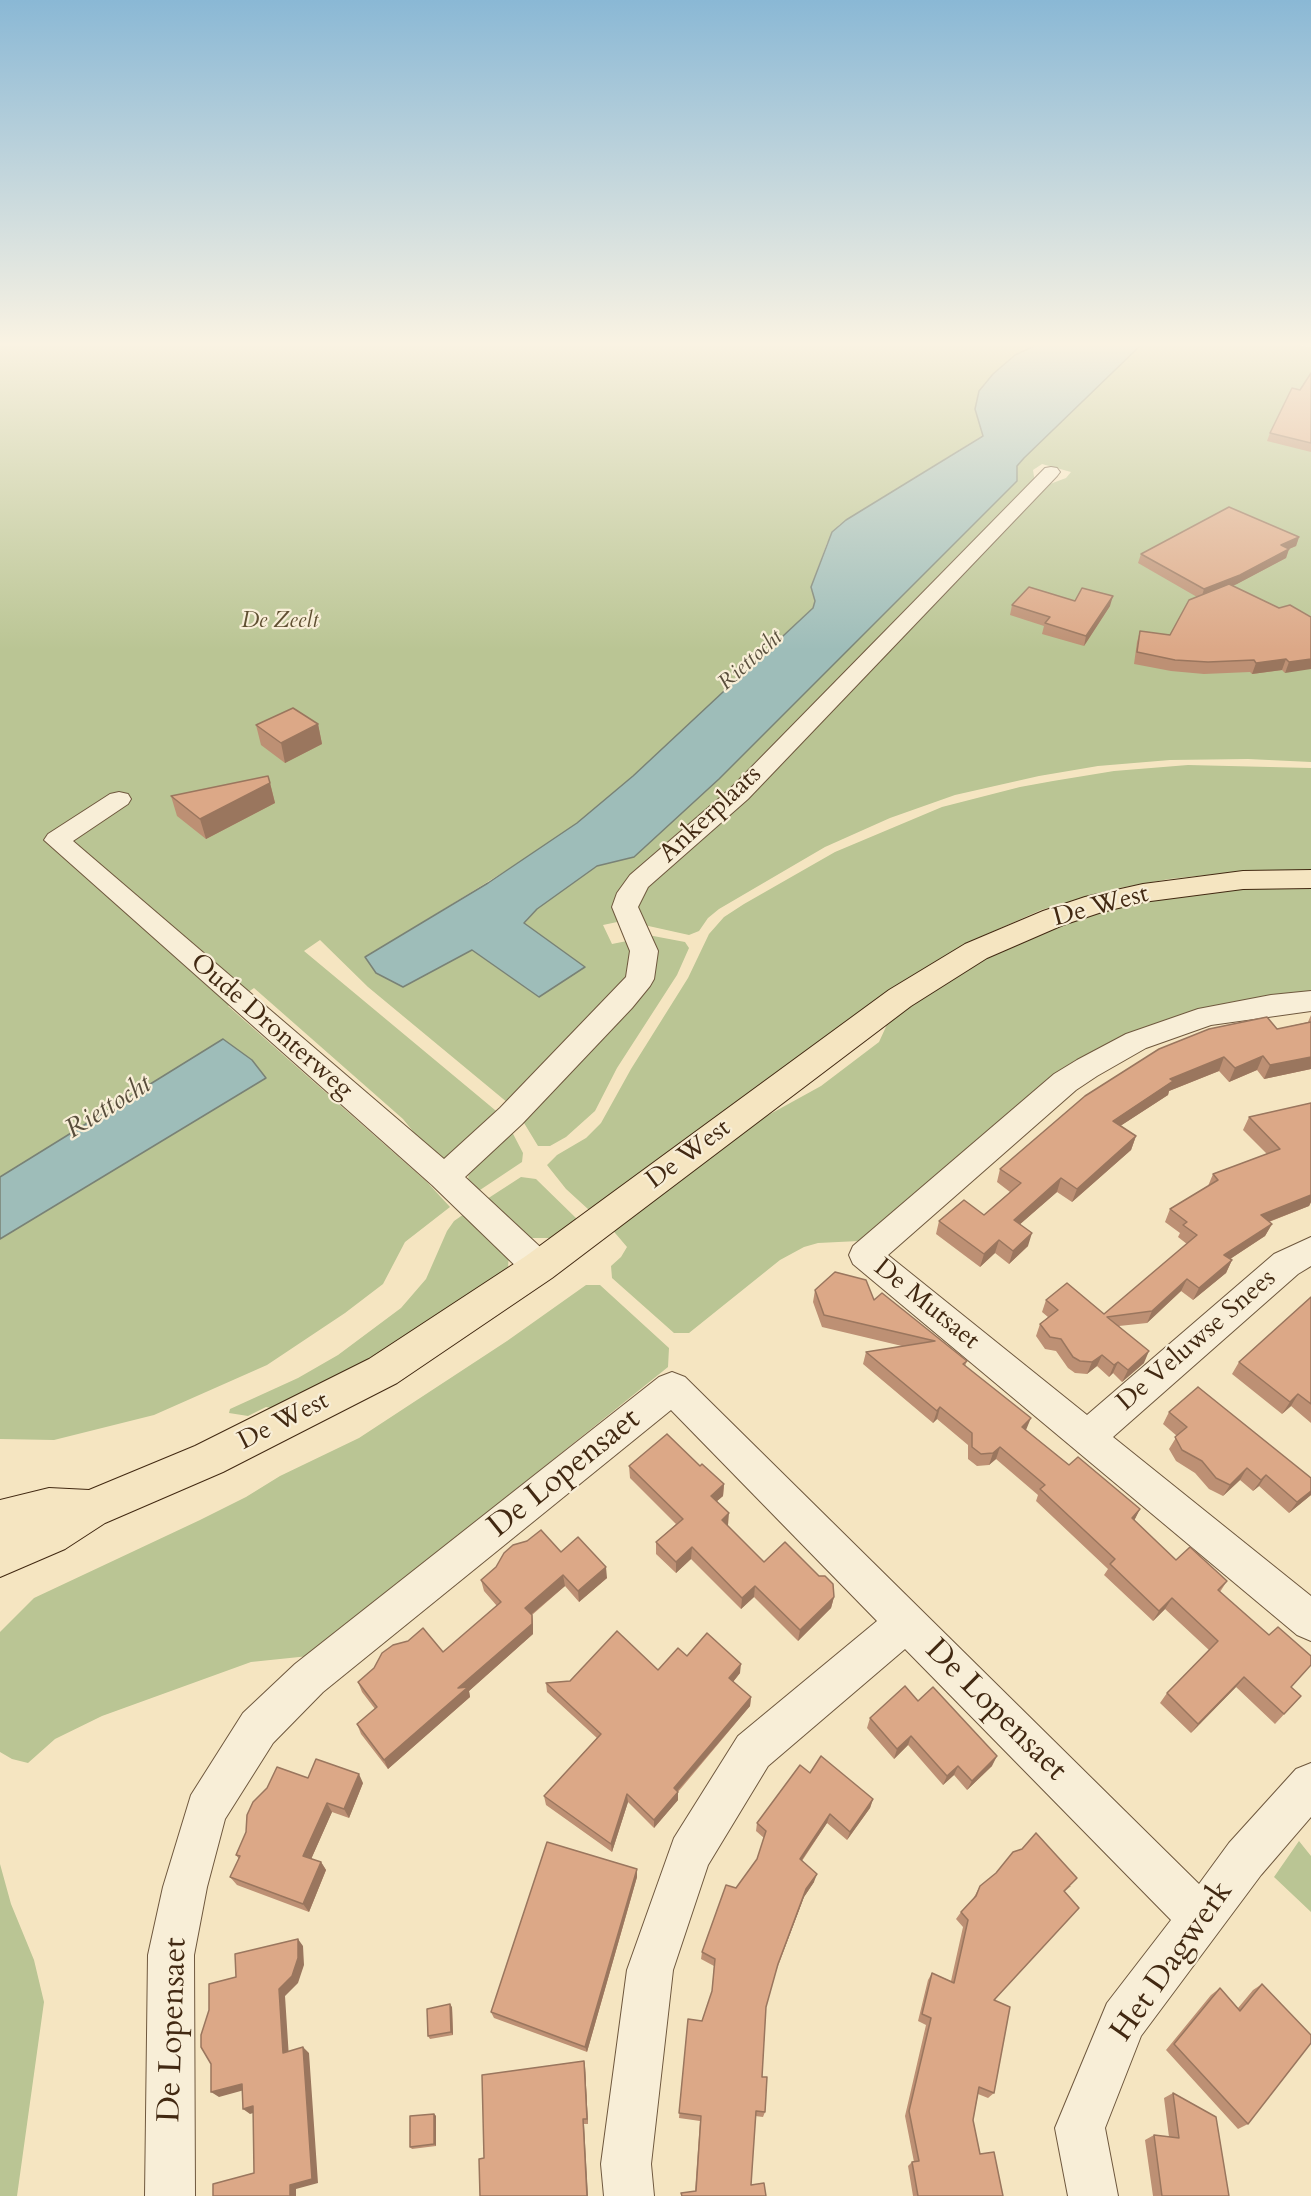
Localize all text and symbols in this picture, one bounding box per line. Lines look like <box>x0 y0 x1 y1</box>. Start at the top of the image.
park label: De Zeelt <box>241 609 319 635</box>
water label: Riettocht <box>713 625 789 697</box>
street label: Ankerplaats <box>653 760 769 870</box>
street label: De West <box>1050 879 1152 935</box>
street label: Oude Dronterweg <box>183 948 359 1106</box>
water label: Riettocht <box>60 1069 158 1147</box>
street label: De West <box>641 1113 737 1197</box>
street label: De Mutsaet <box>867 1253 985 1357</box>
street label: De Veluwse Snees <box>1111 1264 1283 1418</box>
street label: De West <box>234 1386 334 1458</box>
street label: De Lopensaet <box>481 1401 649 1547</box>
street label: De Lopensaet <box>916 1632 1074 1790</box>
street label: Het Dagwerk <box>1104 1875 1242 2049</box>
street label: De Lopensaet <box>152 1937 196 2123</box>

